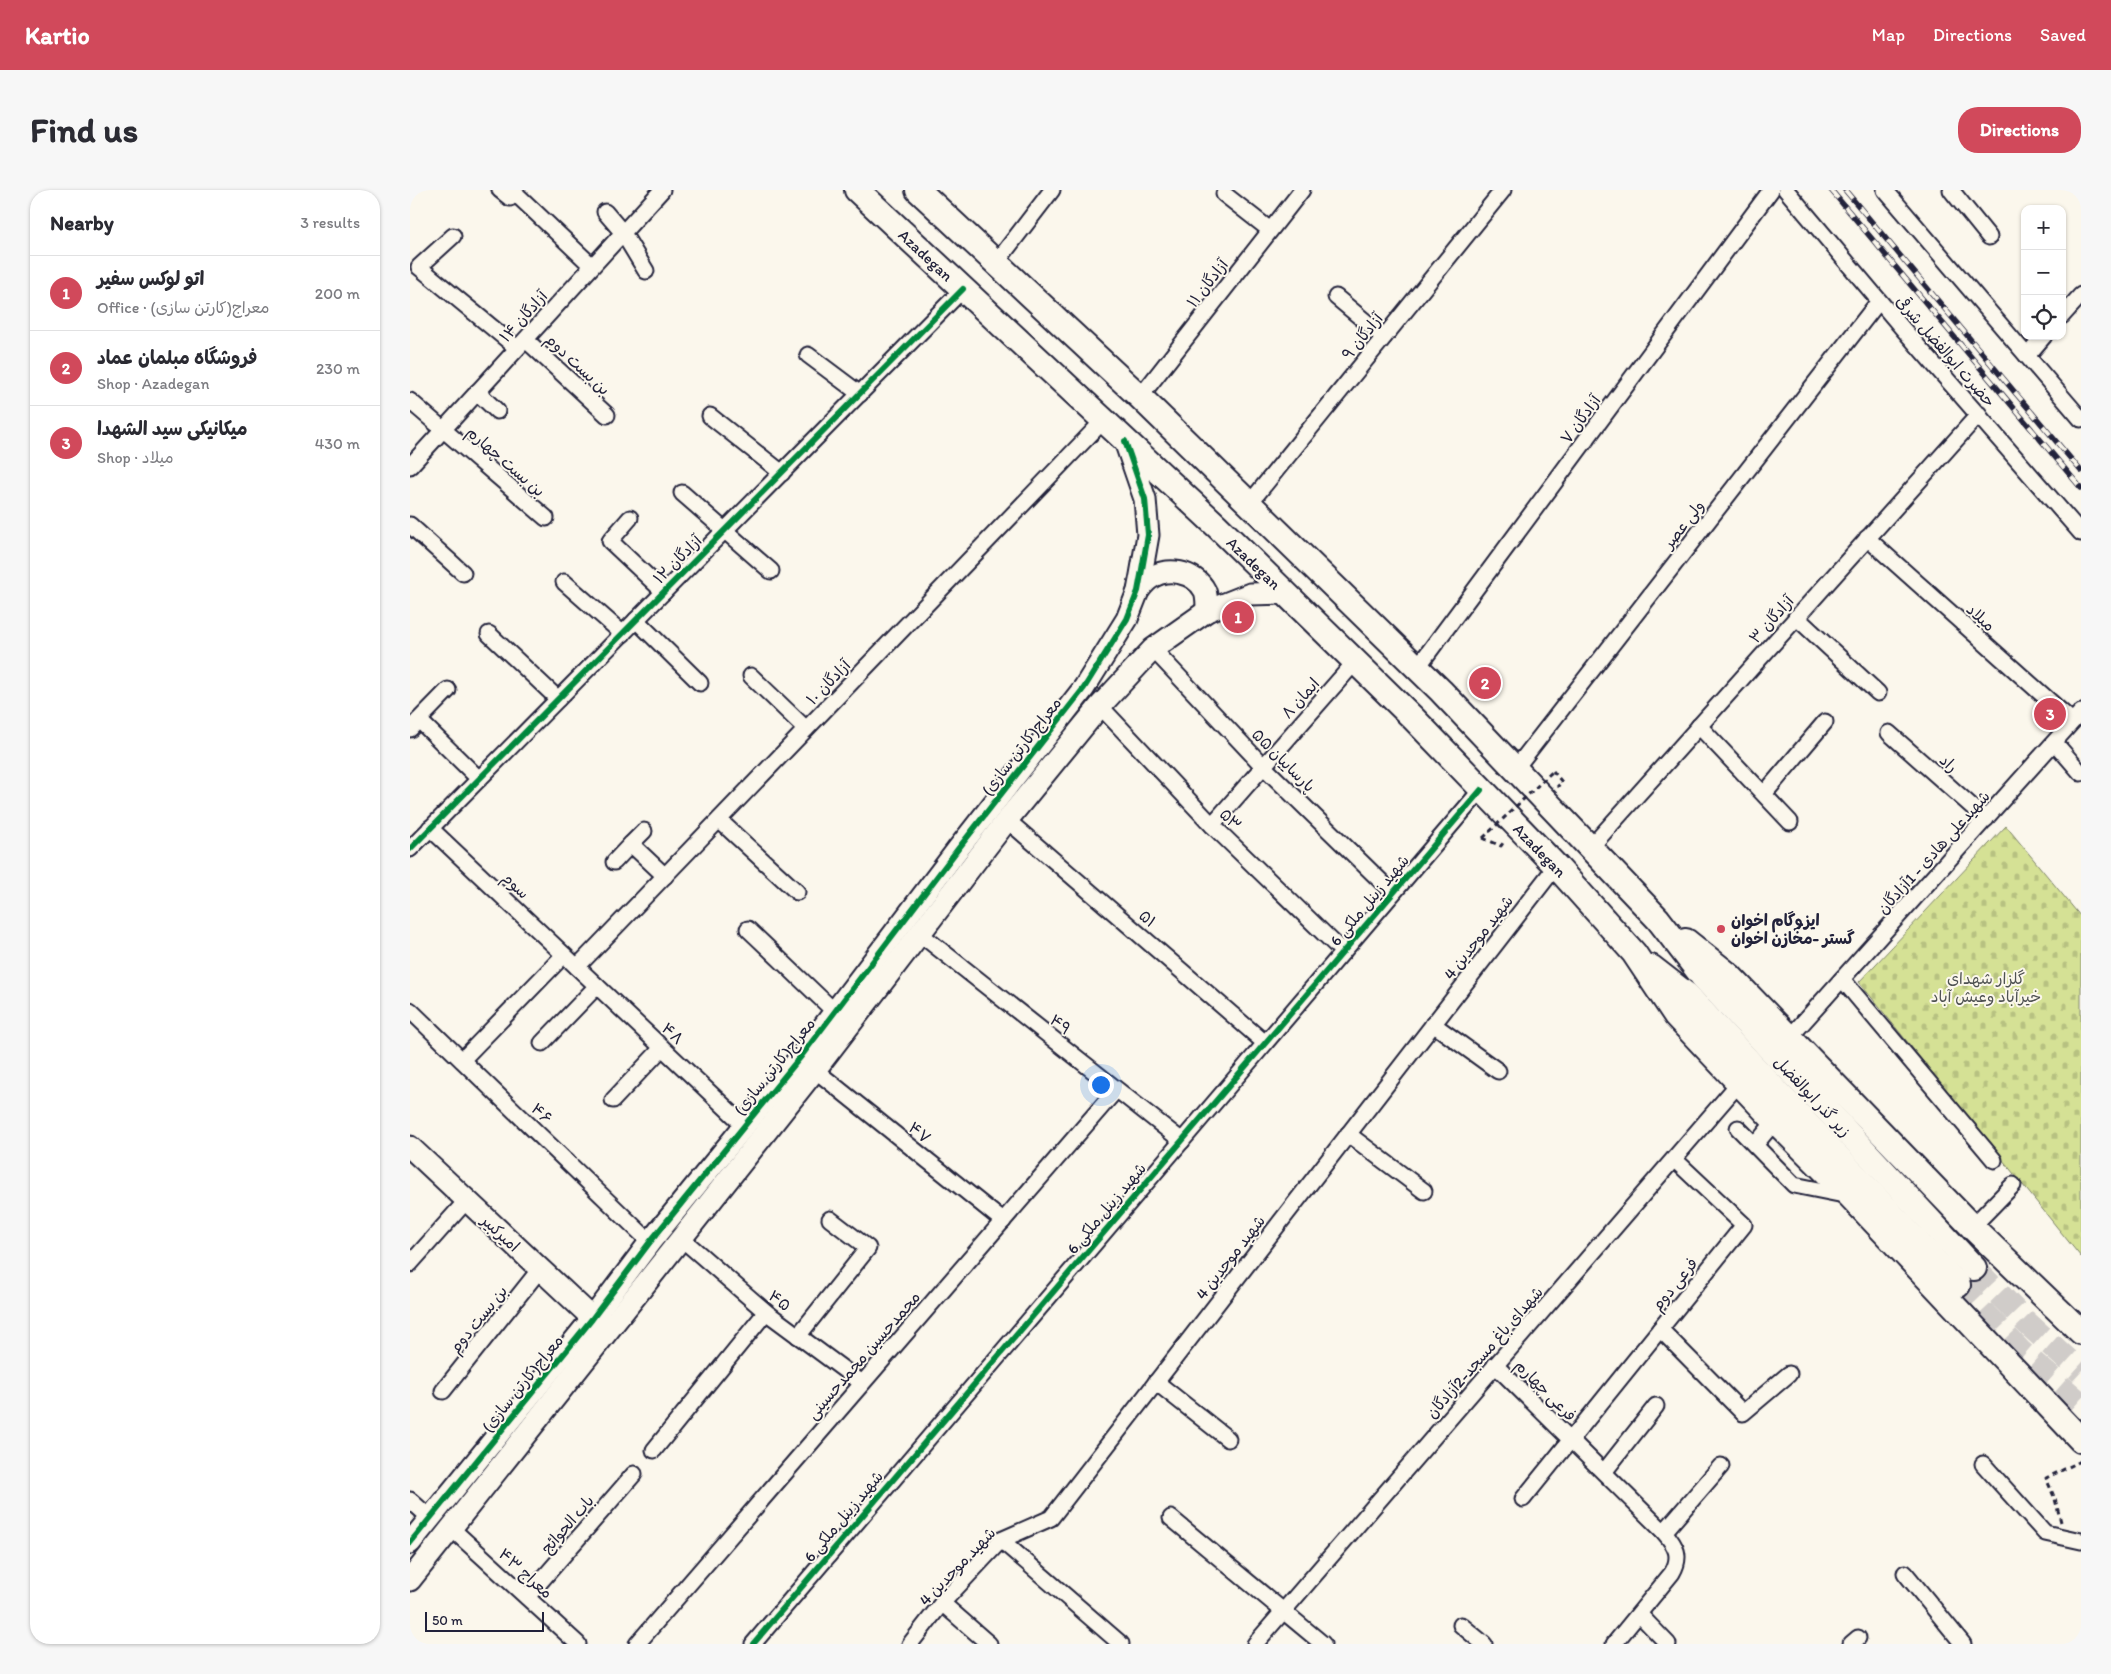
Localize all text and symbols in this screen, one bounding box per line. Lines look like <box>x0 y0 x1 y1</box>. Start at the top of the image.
text: Kartio <box>25 21 90 50</box>
text: Map <box>1872 24 1905 46</box>
text: Directions <box>1933 24 2012 46</box>
text: Saved <box>2040 24 2086 46</box>
button: Directions <box>1958 107 2081 153</box>
text: Find us <box>30 109 138 151</box>
map controls <box>2021 205 2066 340</box>
button: + <box>2021 205 2066 250</box>
text: Nearby <box>50 210 114 235</box>
text: 3 results <box>300 213 360 232</box>
street label: Azadegan <box>894 225 957 285</box>
button: − <box>2021 250 2066 295</box>
street label: ۱۱ آزادگان <box>1183 255 1233 311</box>
text: اتو لوکس سفیر <box>97 267 204 290</box>
text: 1 <box>62 284 70 303</box>
text: 200 m <box>315 284 360 303</box>
street label: ۱۴ آزادگان <box>495 286 552 346</box>
street label: حضرت ابوالفضل شرقی <box>1891 291 2000 412</box>
button: locate <box>2021 295 2066 340</box>
text: Office · معراج(کارتن سازی) <box>97 298 269 317</box>
street label: ۹ آزادگان <box>1338 308 1388 363</box>
street label: بن بست دوم <box>539 330 614 401</box>
text: فروشگاه مبلمان عماد <box>97 346 257 369</box>
text: 2 <box>62 359 70 378</box>
text: 230 m <box>316 359 360 378</box>
text: Shop · Azadegan <box>97 374 209 393</box>
street label: ۷ آزادگان <box>1556 390 1605 447</box>
text: میکانیکی سید الشهدا <box>97 417 248 440</box>
street label: بن بست چهارم <box>461 422 549 503</box>
text: 3 <box>62 434 70 453</box>
text: 430 m <box>315 434 360 453</box>
text: Shop · میلاد <box>97 448 174 467</box>
street label: ولی عصر <box>1657 496 1709 554</box>
street label: ۱۲ آزادگان <box>649 530 706 588</box>
street label: Azadegan <box>1223 533 1285 594</box>
street label: ۳ آزادگان <box>1745 591 1798 647</box>
pin: 1 <box>1222 598 1254 636</box>
street label: میلاد <box>1962 600 1999 635</box>
street label: ۱۰ آزادگان <box>802 655 855 709</box>
pin: 2 <box>1469 664 1501 702</box>
street label: ۸ ایمان <box>1277 674 1323 723</box>
street label: معراج(کارتن سازی) <box>977 694 1066 800</box>
pin: 3 <box>2034 695 2066 733</box>
street label: پارساییان ۵۵ <box>1247 725 1319 797</box>
street label: راد <box>1936 750 1962 776</box>
street label: شهیدعلی هادی - 1آزادگان <box>1873 787 1994 919</box>
street label: ۵۳ <box>1216 804 1246 834</box>
street label: Azadegan <box>1509 819 1570 881</box>
street label: 6 شهید زینل ملکی <box>1326 851 1414 950</box>
street label: سوم <box>496 868 533 905</box>
street label: 4 شهید موحدین <box>1440 891 1518 984</box>
street label: ۵۱ <box>1135 906 1160 931</box>
place label: ایزوگام اخوان گستر -مخازن اخوان <box>1731 911 1855 949</box>
marker: ایزوگام اخوان گستر -مخازن اخوان <box>1715 923 1727 935</box>
park label: گلزار شهدای خیرآباد وعیش آباد <box>1931 969 2041 1006</box>
street label: ۴۹ <box>1046 1010 1075 1039</box>
street label: معراج(کارتن سازی) <box>730 1014 820 1119</box>
street label: ۴۸ <box>658 1019 688 1048</box>
street label: زیر گذر ابوالفضل <box>1770 1052 1855 1141</box>
your location <box>1088 1072 1114 1098</box>
street label: ۴۶ <box>527 1099 556 1128</box>
street label: ۴۷ <box>905 1118 935 1147</box>
street label: 6 شهید زینل ملکی <box>1063 1159 1151 1258</box>
street label: امیرکبیر <box>476 1210 524 1256</box>
street label: 4 شهید موحدین <box>1192 1211 1270 1304</box>
street label: فرعی دوم <box>1647 1254 1704 1317</box>
street label: بن بست دوم <box>445 1282 514 1359</box>
street label: شهدای‌ باغ مسجد-2آزادگان <box>1422 1283 1548 1423</box>
street label: ۴۵ <box>765 1286 795 1315</box>
street label: محمدحسین محمدحسینی <box>803 1287 925 1424</box>
street label: معراج(کارتن سازی) <box>478 1331 568 1436</box>
street label: فرعی چهارم <box>1509 1356 1580 1427</box>
street label: 6 شهید زینل ملکی <box>800 1467 888 1566</box>
street label: باب الحوائج <box>537 1491 599 1558</box>
street label: 4 شهید موحدین <box>915 1523 1000 1610</box>
street label: معراج ۴۳ <box>494 1544 557 1603</box>
scale bar <box>425 1609 544 1632</box>
text: 50 m <box>432 1612 463 1629</box>

